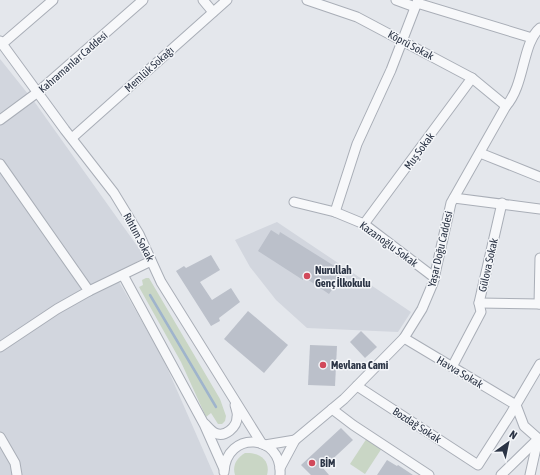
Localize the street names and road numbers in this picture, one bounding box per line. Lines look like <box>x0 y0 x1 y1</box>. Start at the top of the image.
street label: Köprü Sokak <box>386 28 436 62</box>
street label: Kahramanlar Caddesi <box>36 29 110 95</box>
street label: Memlük Sokağı <box>122 44 176 94</box>
street label: Muş Sokak <box>402 130 436 172</box>
street label: Yaşar Doğu Caddesi <box>425 210 455 288</box>
street label: Rıhtım Sokak <box>121 211 157 263</box>
street label: Kazanoğlu Sokak <box>358 219 421 269</box>
street label: Gülova Sokak <box>476 237 500 293</box>
street label: Havva Sokak <box>435 354 485 391</box>
street label: Bozdağ Sokak <box>391 405 444 445</box>

